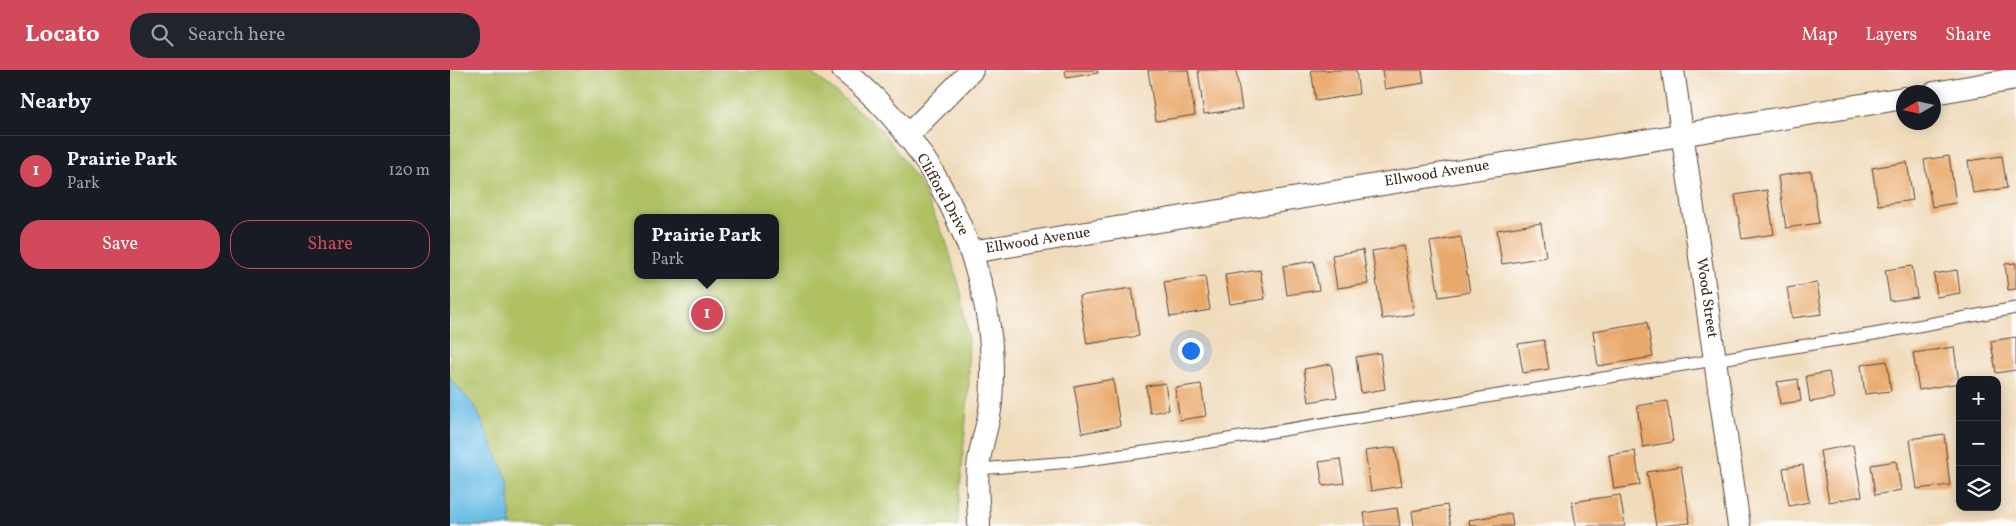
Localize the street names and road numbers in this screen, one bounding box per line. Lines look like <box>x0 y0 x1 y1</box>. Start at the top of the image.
street label: Clifford Drive <box>911 150 973 240</box>
street label: Ellwood Avenue <box>1383 155 1491 193</box>
street label: Ellwood Avenue <box>984 222 1092 260</box>
street label: Wood Street <box>1690 257 1722 339</box>

